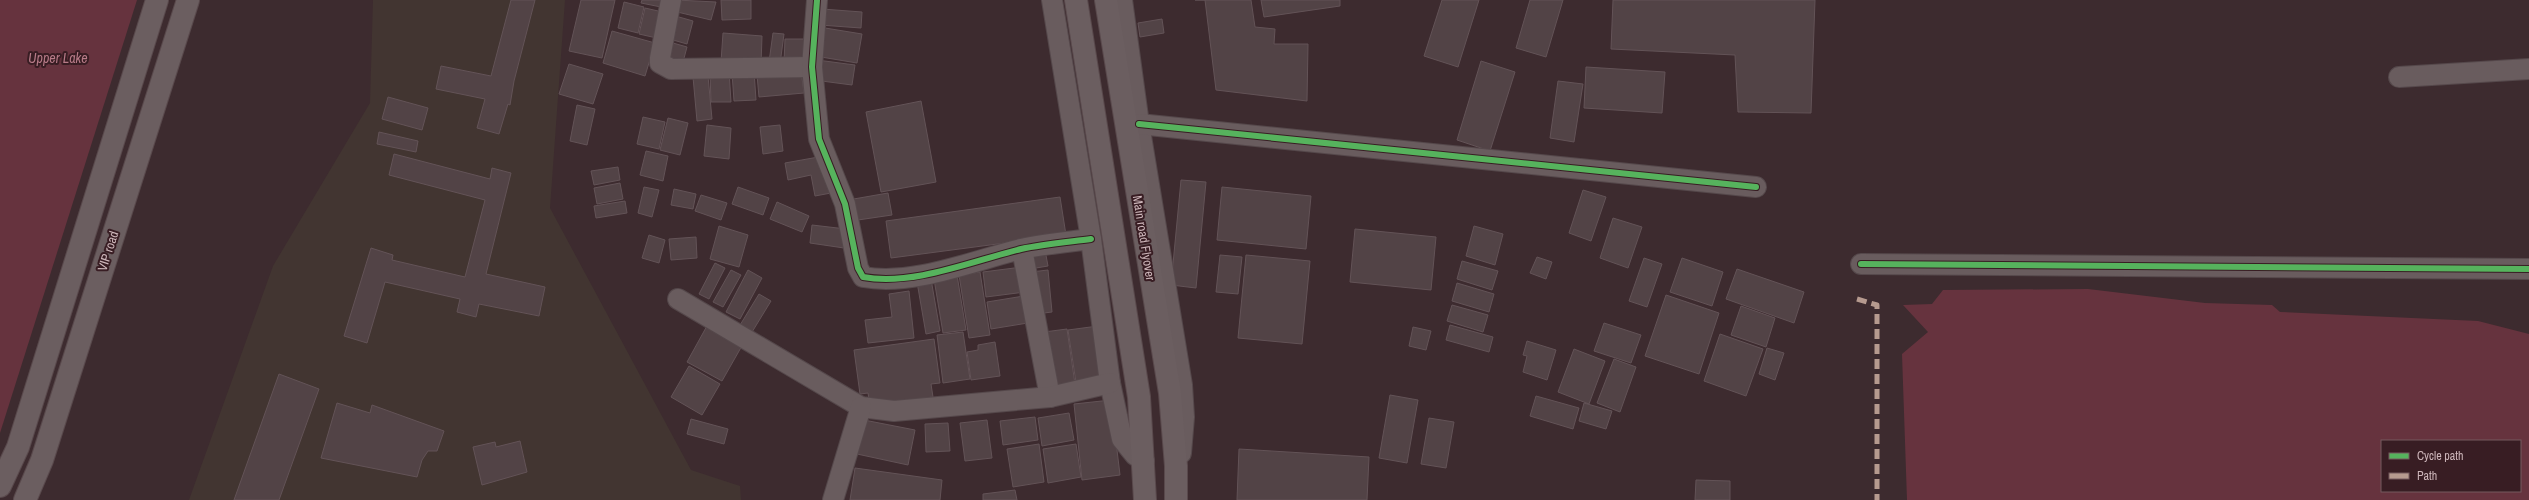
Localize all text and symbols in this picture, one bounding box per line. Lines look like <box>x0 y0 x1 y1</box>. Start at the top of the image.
water label: Upper Lake <box>28 49 88 67</box>
street label: Main road Flyover <box>1129 194 1159 282</box>
street label: VIP road <box>94 229 122 273</box>
legend <box>2381 440 2521 492</box>
text: Cycle path <box>2417 448 2464 464</box>
text: Path <box>2417 468 2437 484</box>

